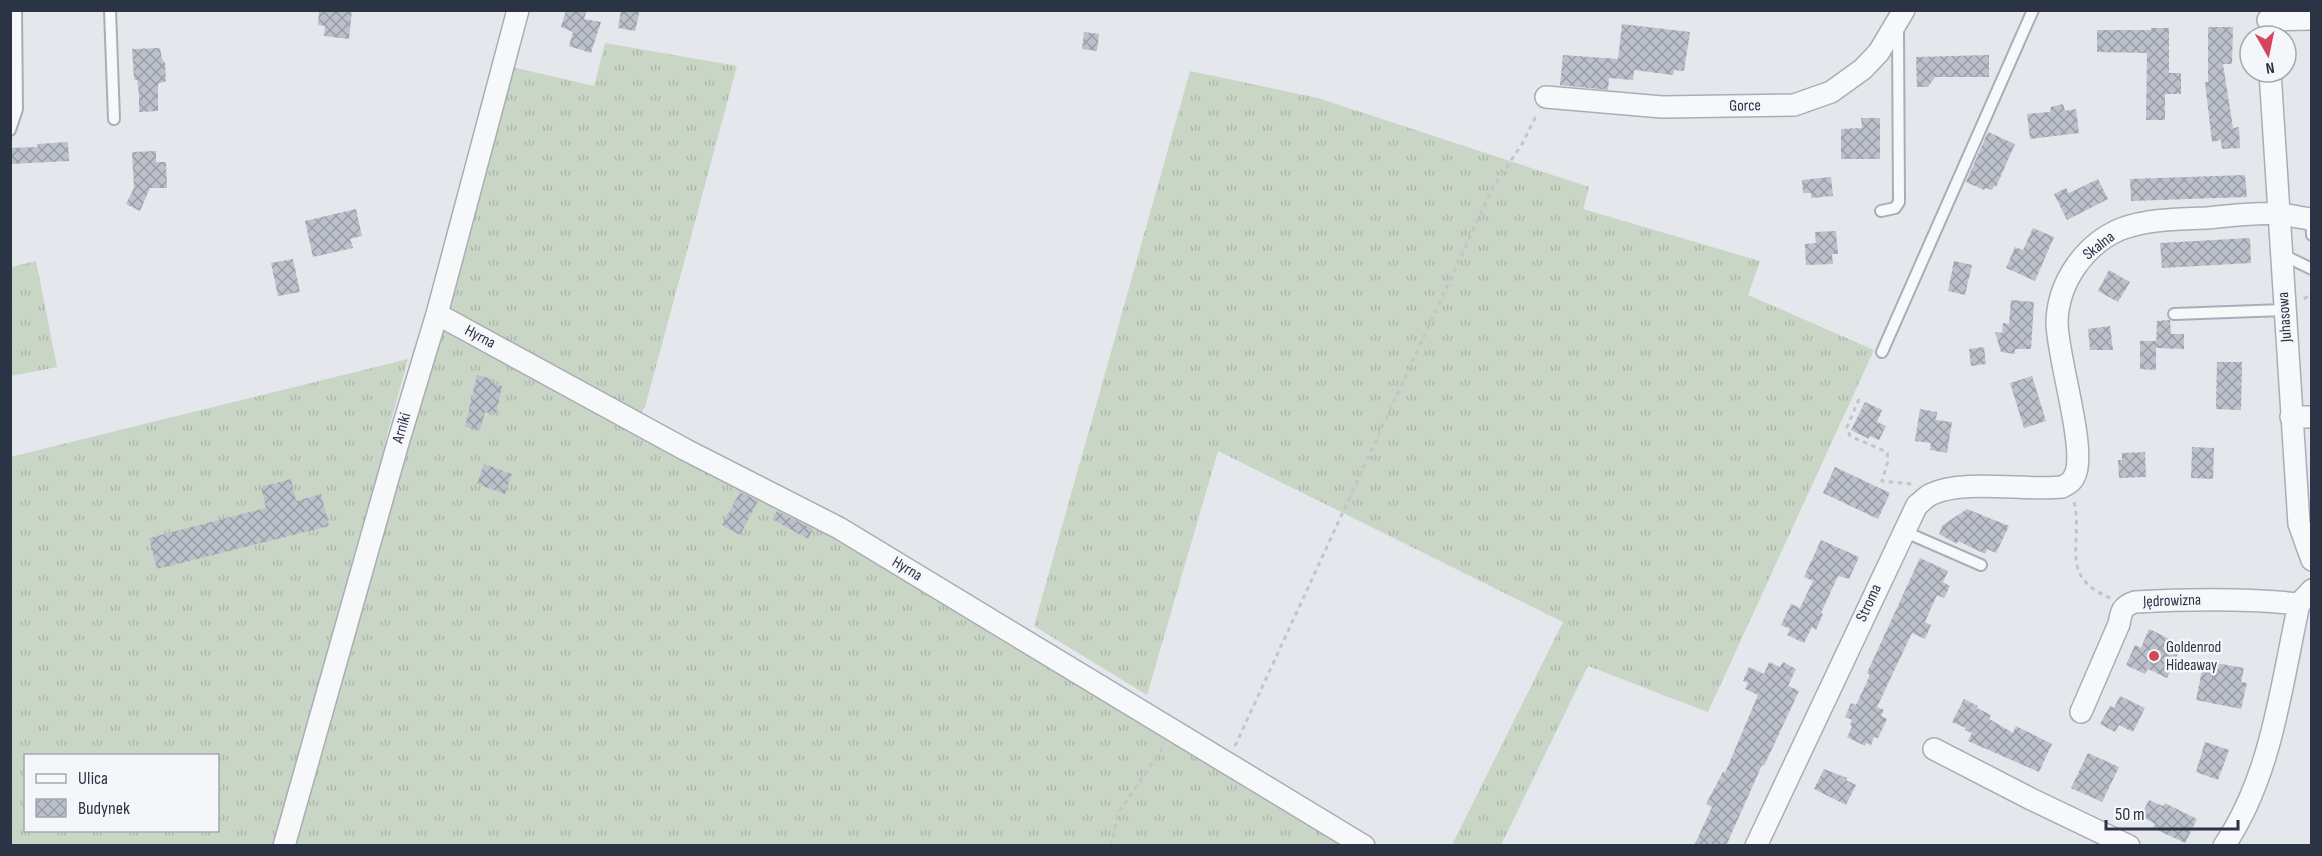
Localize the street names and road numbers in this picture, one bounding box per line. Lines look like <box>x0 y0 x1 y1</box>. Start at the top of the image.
street label: Gorce <box>1729 96 1761 116</box>
street label: Skalna <box>2079 228 2119 264</box>
street label: Juhasowa <box>2274 291 2296 344</box>
street label: Hyrna <box>461 321 499 353</box>
street label: Arniki <box>388 411 415 446</box>
street label: Hyrna <box>888 553 926 585</box>
street label: Stroma <box>1852 581 1886 625</box>
street label: Jędrowizna <box>2142 590 2201 612</box>

